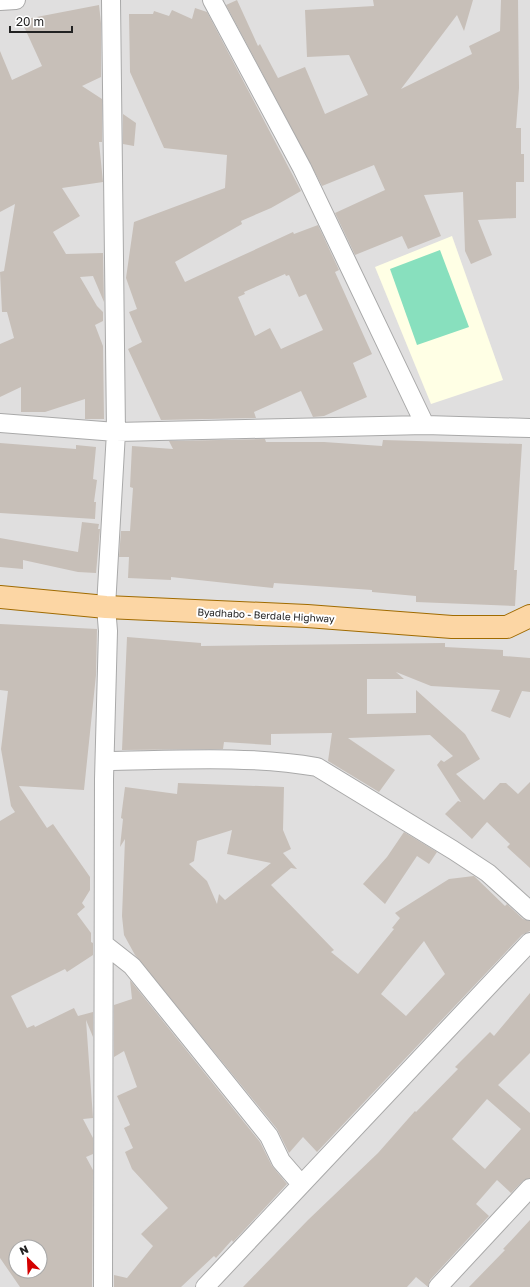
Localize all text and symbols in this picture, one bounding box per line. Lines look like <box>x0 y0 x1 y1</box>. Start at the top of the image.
scale bar <box>10 8 72 34</box>
text: 20 m <box>16 14 44 29</box>
street label: Byadhabo - Berdale Highway <box>197 605 335 625</box>
north arrow <box>8 1239 48 1279</box>
text: N <box>17 1242 30 1257</box>

